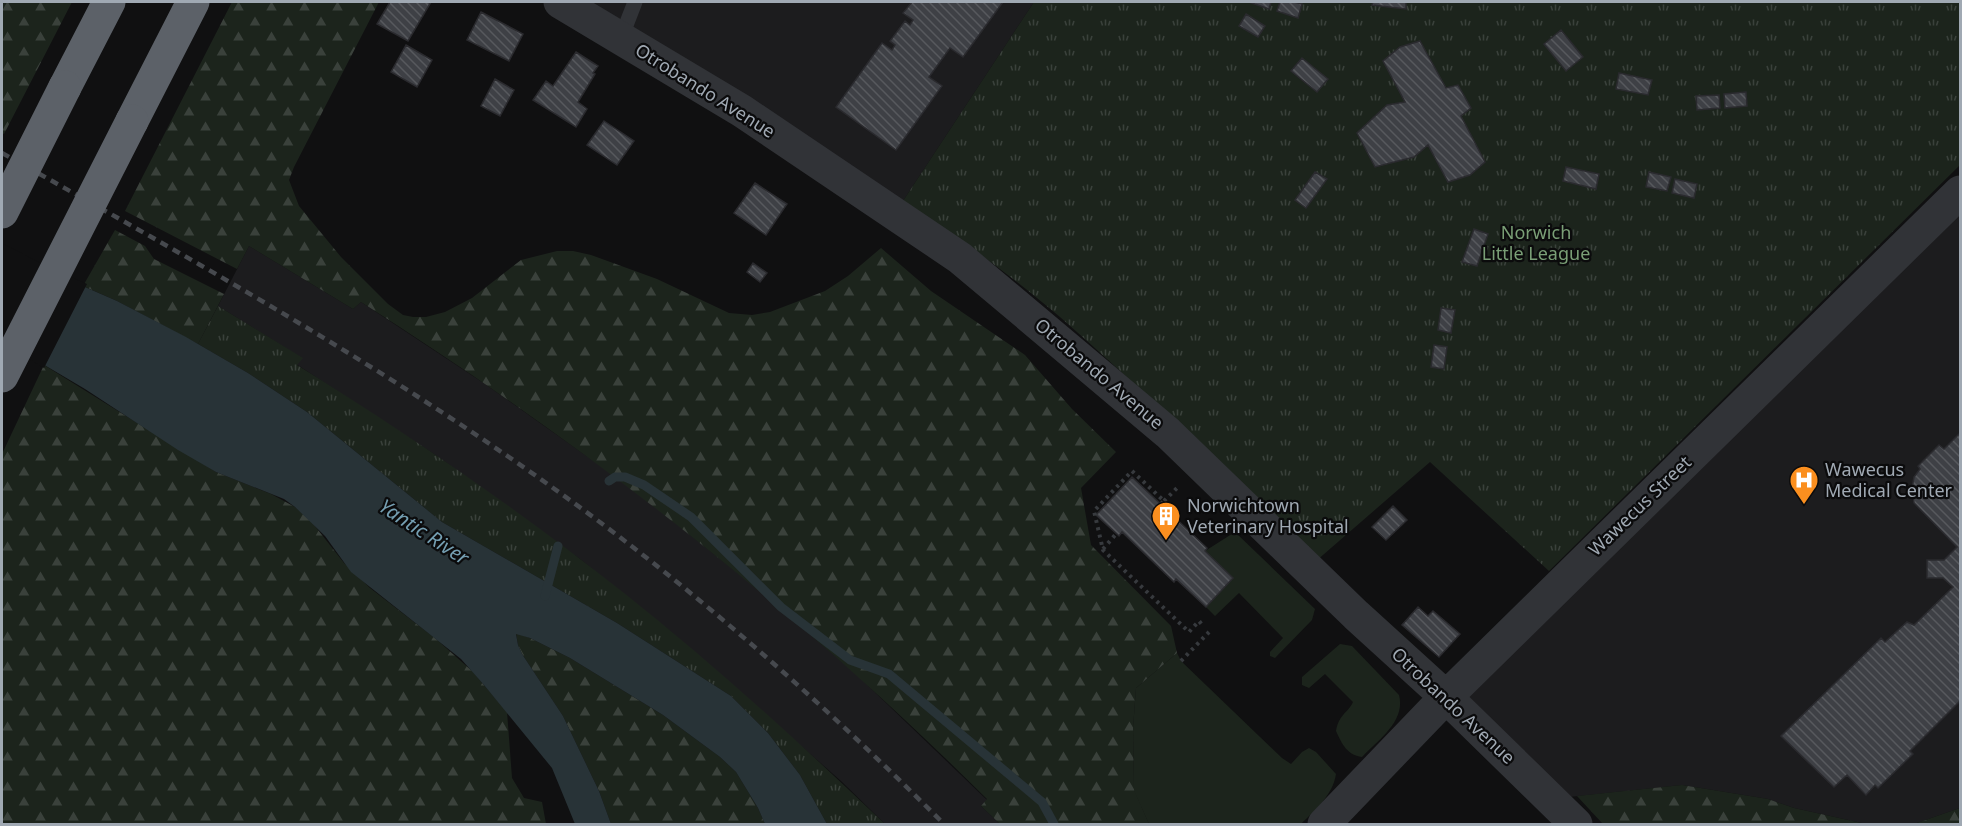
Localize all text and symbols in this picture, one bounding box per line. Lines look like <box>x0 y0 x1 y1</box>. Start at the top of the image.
street label: Otrobando Avenue <box>631 37 780 143</box>
park label: Norwich Little League <box>1482 220 1590 265</box>
street label: Otrobando Avenue <box>1030 312 1169 434</box>
street label: Wawecus Street <box>1583 450 1696 560</box>
place label: Wawecus Medical Center <box>1825 457 1953 502</box>
hospital icon: Wawecus Medical Center <box>1788 464 1820 506</box>
water label: Yantic River <box>374 492 475 571</box>
place label: Norwichtown Veterinary Hospital <box>1187 493 1349 538</box>
building icon: Norwichtown Veterinary Hospital <box>1150 500 1182 542</box>
street label: Otrobando Avenue <box>1387 642 1521 769</box>

